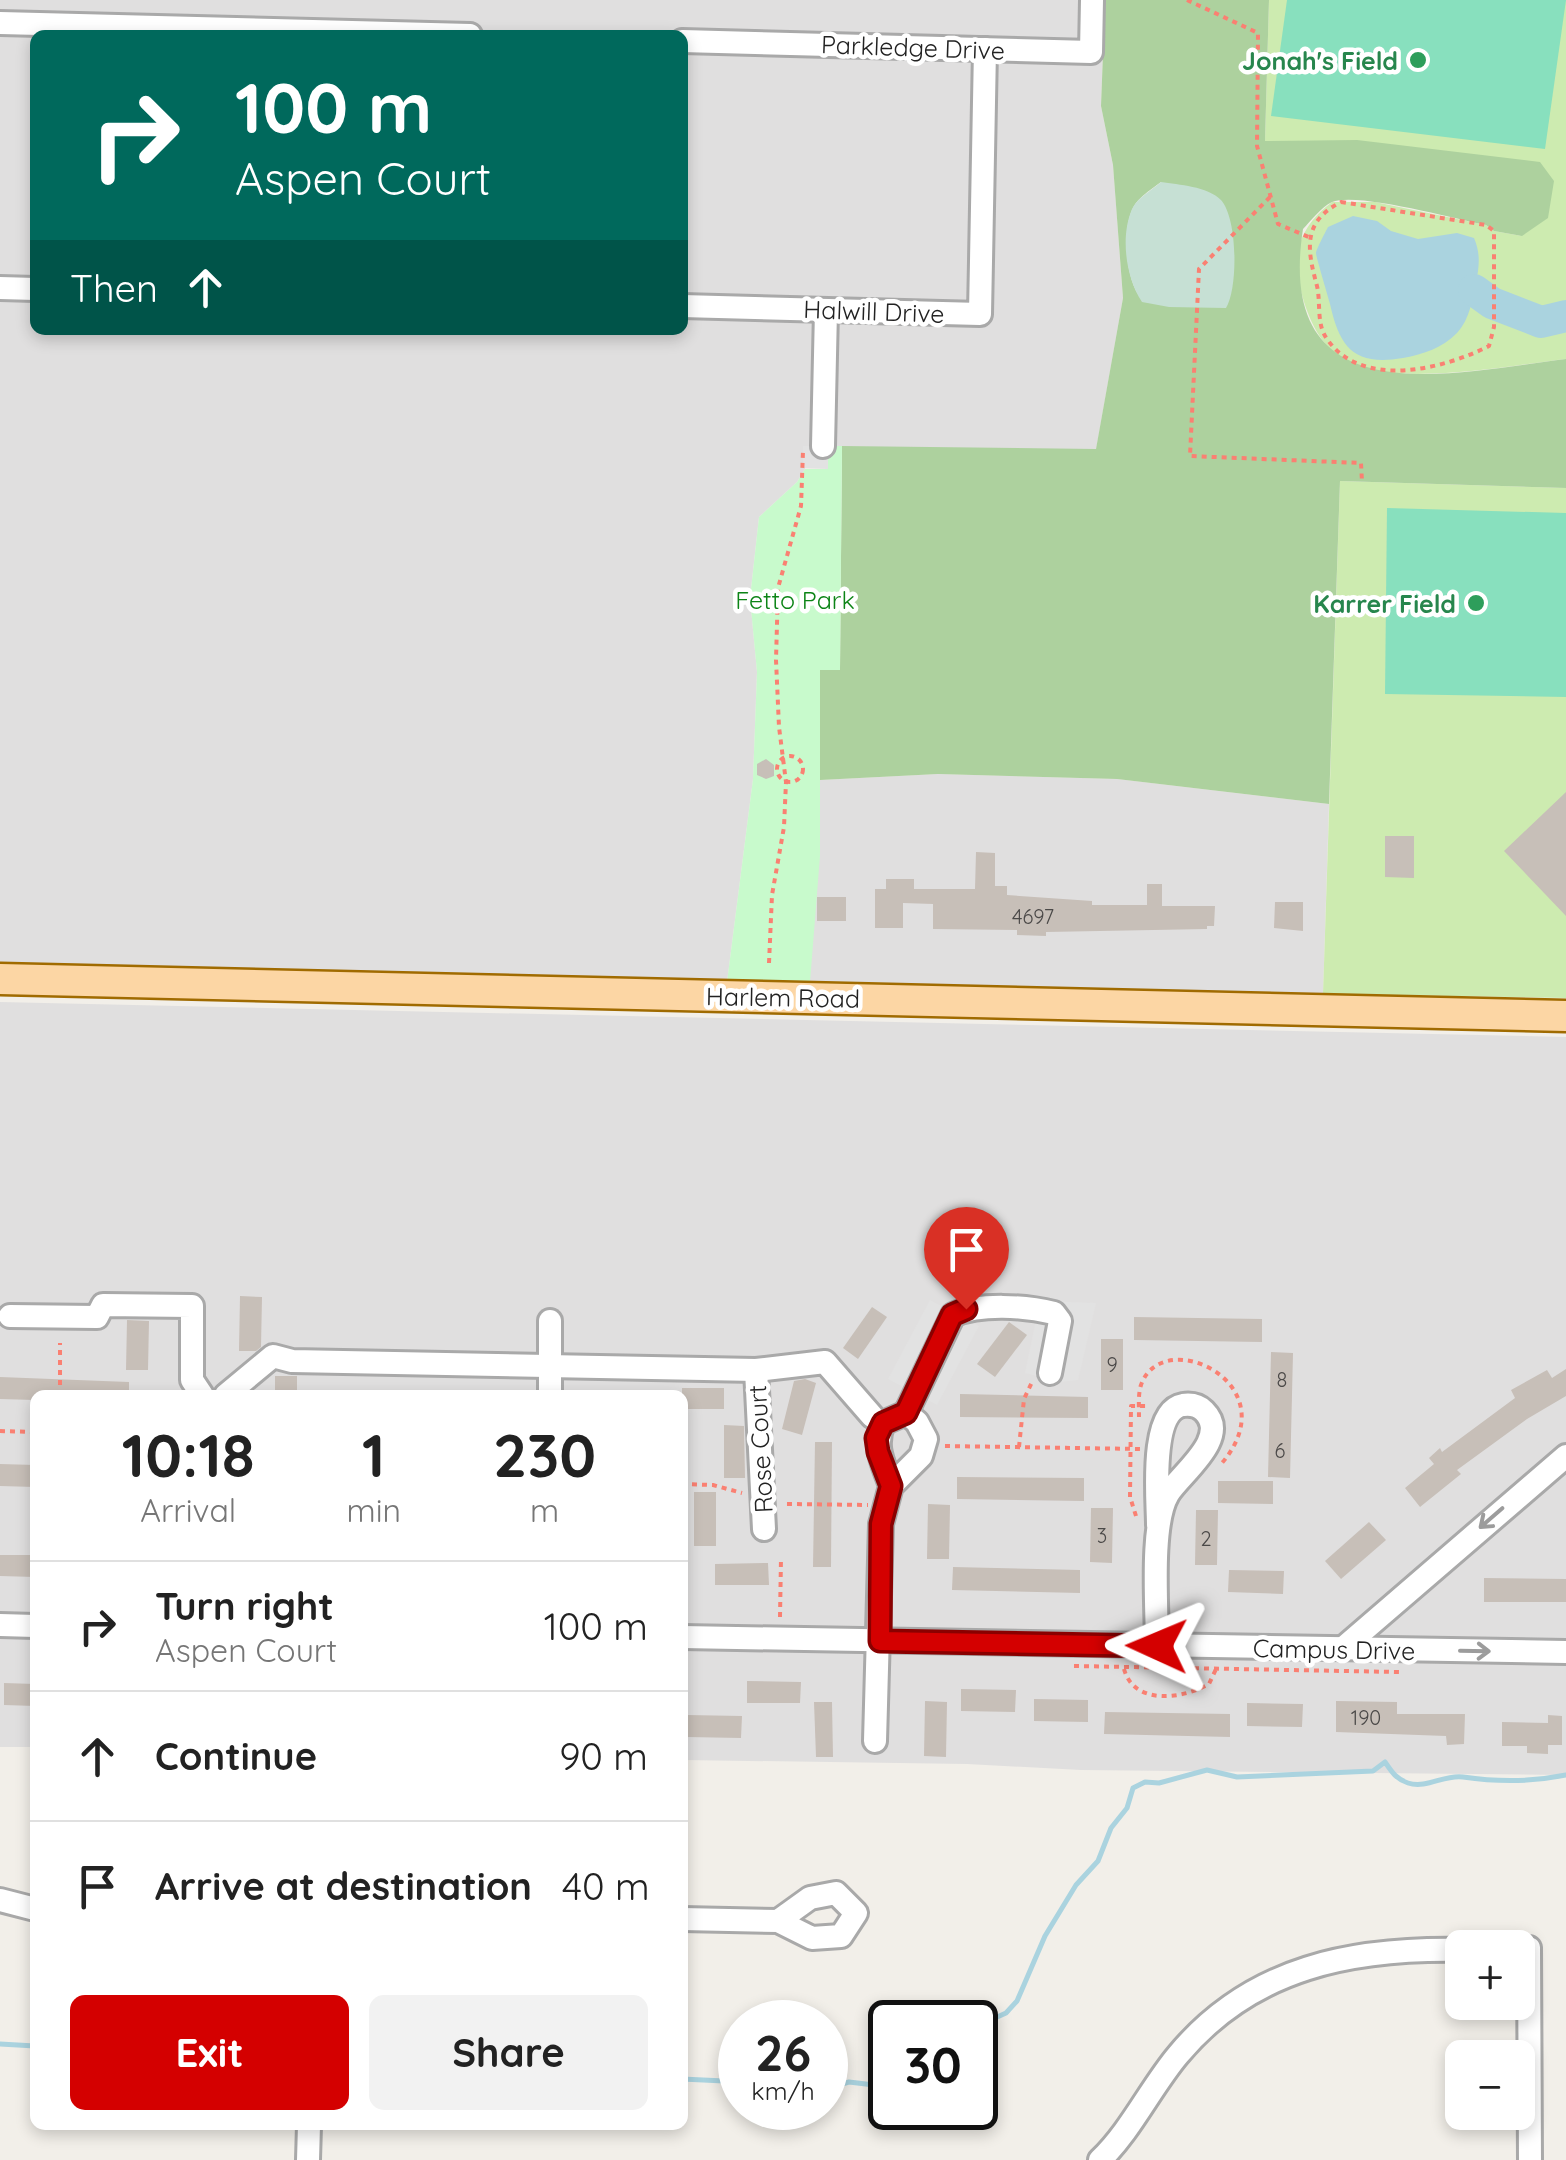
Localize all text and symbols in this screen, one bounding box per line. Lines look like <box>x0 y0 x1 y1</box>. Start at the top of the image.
street label: Parkledge Drive <box>821 28 1005 66</box>
place label: Jonah's Field <box>1242 45 1398 76</box>
marker: Jonah's Field <box>1407 49 1429 71</box>
text: 100 m <box>235 63 432 151</box>
icon: right <box>70 70 200 200</box>
text: Aspen Court <box>235 150 491 206</box>
icon: ahead <box>178 260 233 315</box>
text: Then <box>70 264 158 312</box>
street label: Halwill Drive <box>803 293 945 329</box>
park label: Fetto Park <box>735 584 855 615</box>
place label: Karrer Field <box>1313 588 1456 619</box>
marker: Karrer Field <box>1465 592 1487 614</box>
house number: 4697 <box>1012 904 1054 929</box>
street label: Harlem Road <box>706 980 860 1014</box>
pin <box>924 1207 1009 1310</box>
icon: arrive <box>939 1222 994 1277</box>
house number: 9 <box>1106 1352 1118 1377</box>
house number: 8 <box>1277 1367 1287 1392</box>
street label: Rose Court <box>741 1384 779 1514</box>
text: 10:18 <box>122 1417 255 1492</box>
text: 1 <box>362 1417 385 1492</box>
text: 230 <box>493 1417 596 1492</box>
house number: 6 <box>1275 1438 1286 1463</box>
text: Arrival <box>140 1490 236 1530</box>
text: min <box>347 1490 401 1530</box>
text: m <box>530 1490 559 1530</box>
one-way arrow <box>1479 1507 1504 1530</box>
house number: 3 <box>1097 1523 1107 1548</box>
house number: 2 <box>1200 1526 1212 1551</box>
text: Turn right <box>155 1582 334 1630</box>
position arrow <box>1105 1594 1209 1698</box>
icon: right <box>70 1599 125 1654</box>
text: 100 m <box>544 1602 648 1650</box>
text: Aspen Court <box>155 1630 337 1670</box>
street label: Campus Drive <box>1253 1632 1415 1666</box>
one-way arrow <box>1458 1641 1490 1660</box>
house number: 190 <box>1351 1705 1381 1730</box>
icon: ahead <box>70 1729 125 1784</box>
text: Continue <box>155 1732 317 1780</box>
text: 90 m <box>559 1732 648 1780</box>
icon: arrive <box>70 1859 125 1914</box>
text: Arrive at destination <box>155 1862 532 1910</box>
text: 40 m <box>562 1862 650 1910</box>
map controls <box>1445 1930 1535 2130</box>
button: + <box>1445 1930 1535 2020</box>
button: Exit <box>70 1995 349 2110</box>
button: Share <box>369 1995 648 2110</box>
speed limit sign: 30 <box>868 2000 998 2130</box>
text: 26 <box>755 2021 811 2084</box>
button: − <box>1445 2040 1535 2130</box>
text: km/h <box>751 2075 815 2106</box>

